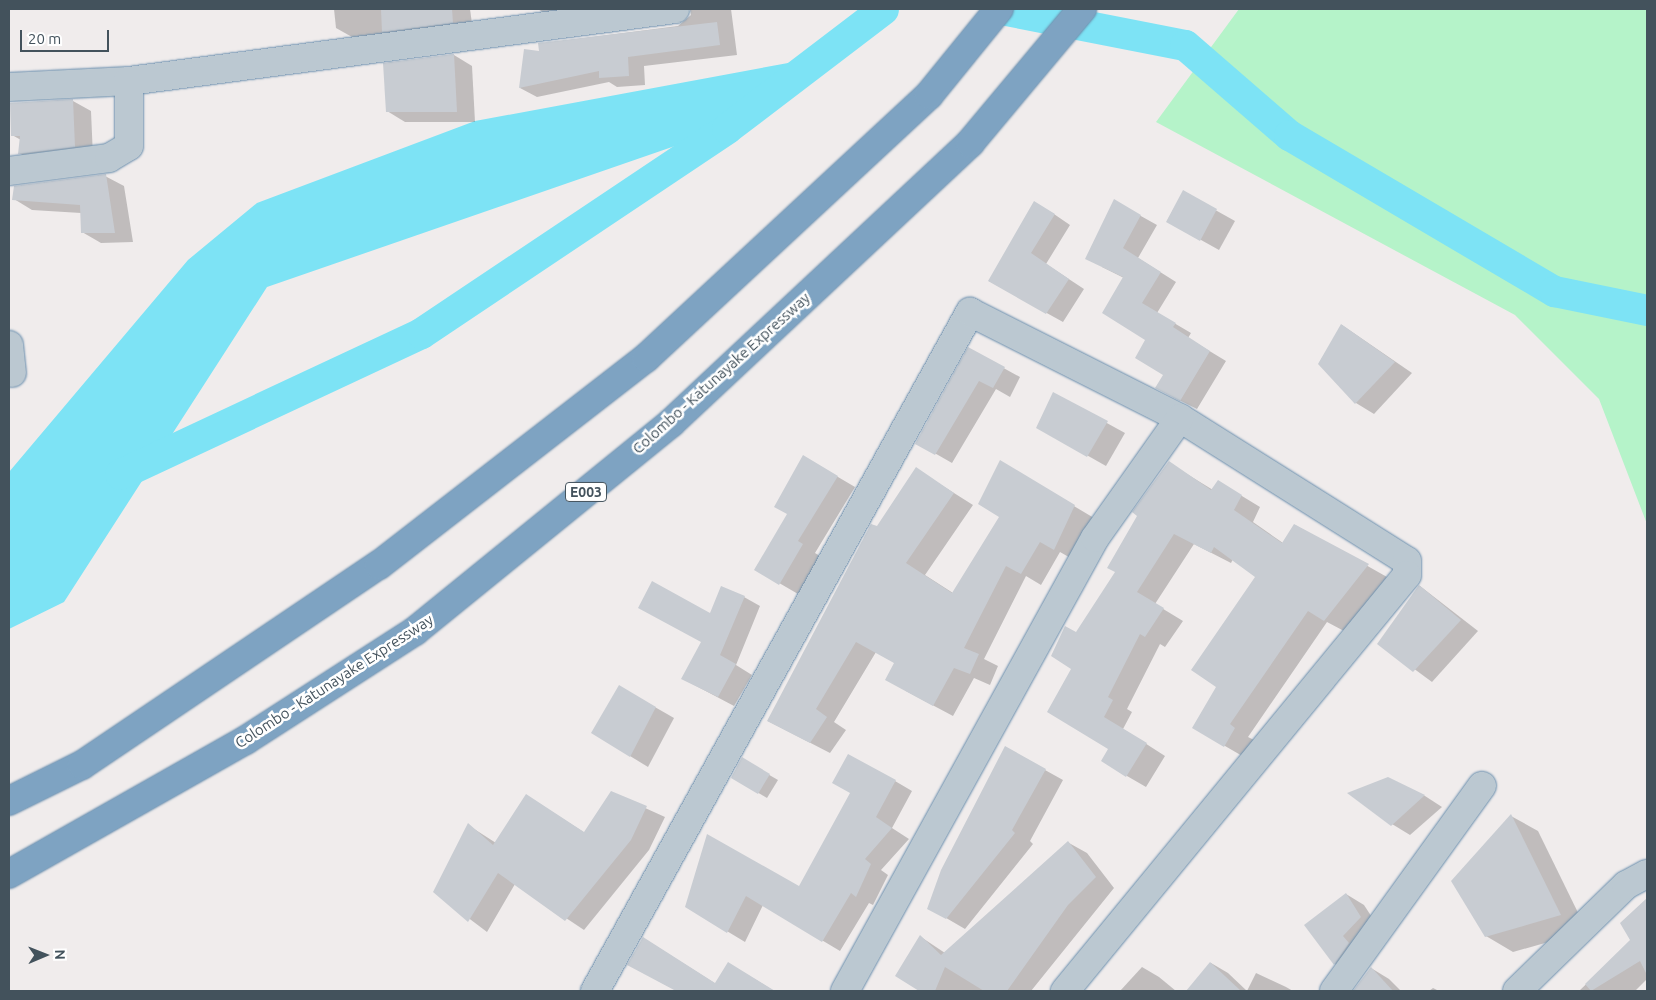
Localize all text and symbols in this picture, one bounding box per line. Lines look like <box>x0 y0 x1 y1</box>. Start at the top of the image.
scale bar <box>22 20 111 52</box>
text: 20 m <box>28 30 61 47</box>
street label: Colombo - Katunayake Expressway <box>629 289 813 457</box>
road number: E003 <box>565 481 607 504</box>
street label: Colombo - Katunayake Expressway <box>232 610 436 752</box>
north arrow <box>20 930 70 980</box>
text: N <box>52 949 68 960</box>

